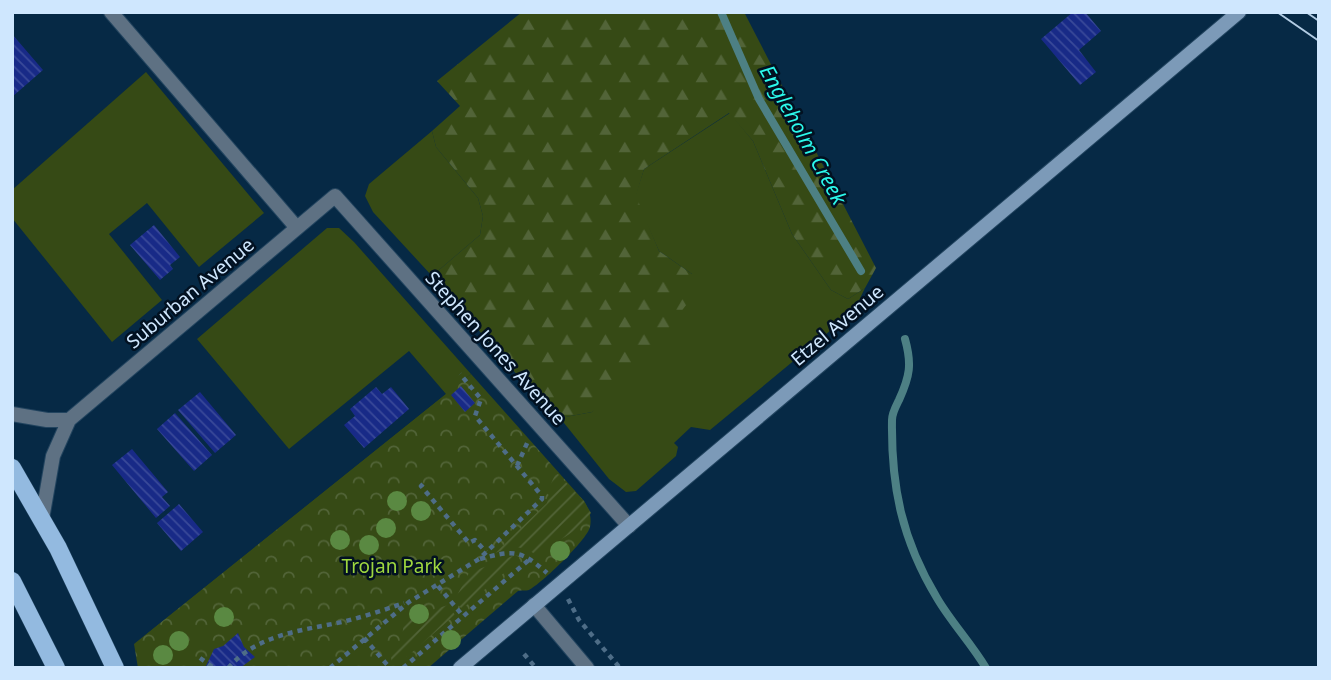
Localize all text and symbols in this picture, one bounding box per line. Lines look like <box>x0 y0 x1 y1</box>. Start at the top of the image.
water label: Engleholm Creek <box>754 60 855 211</box>
street label: Suburban Avenue <box>121 232 259 354</box>
street label: Stephen Jones Avenue <box>420 265 572 431</box>
street label: Etzel Avenue <box>785 279 889 371</box>
park label: Trojan Park <box>342 553 442 579</box>

